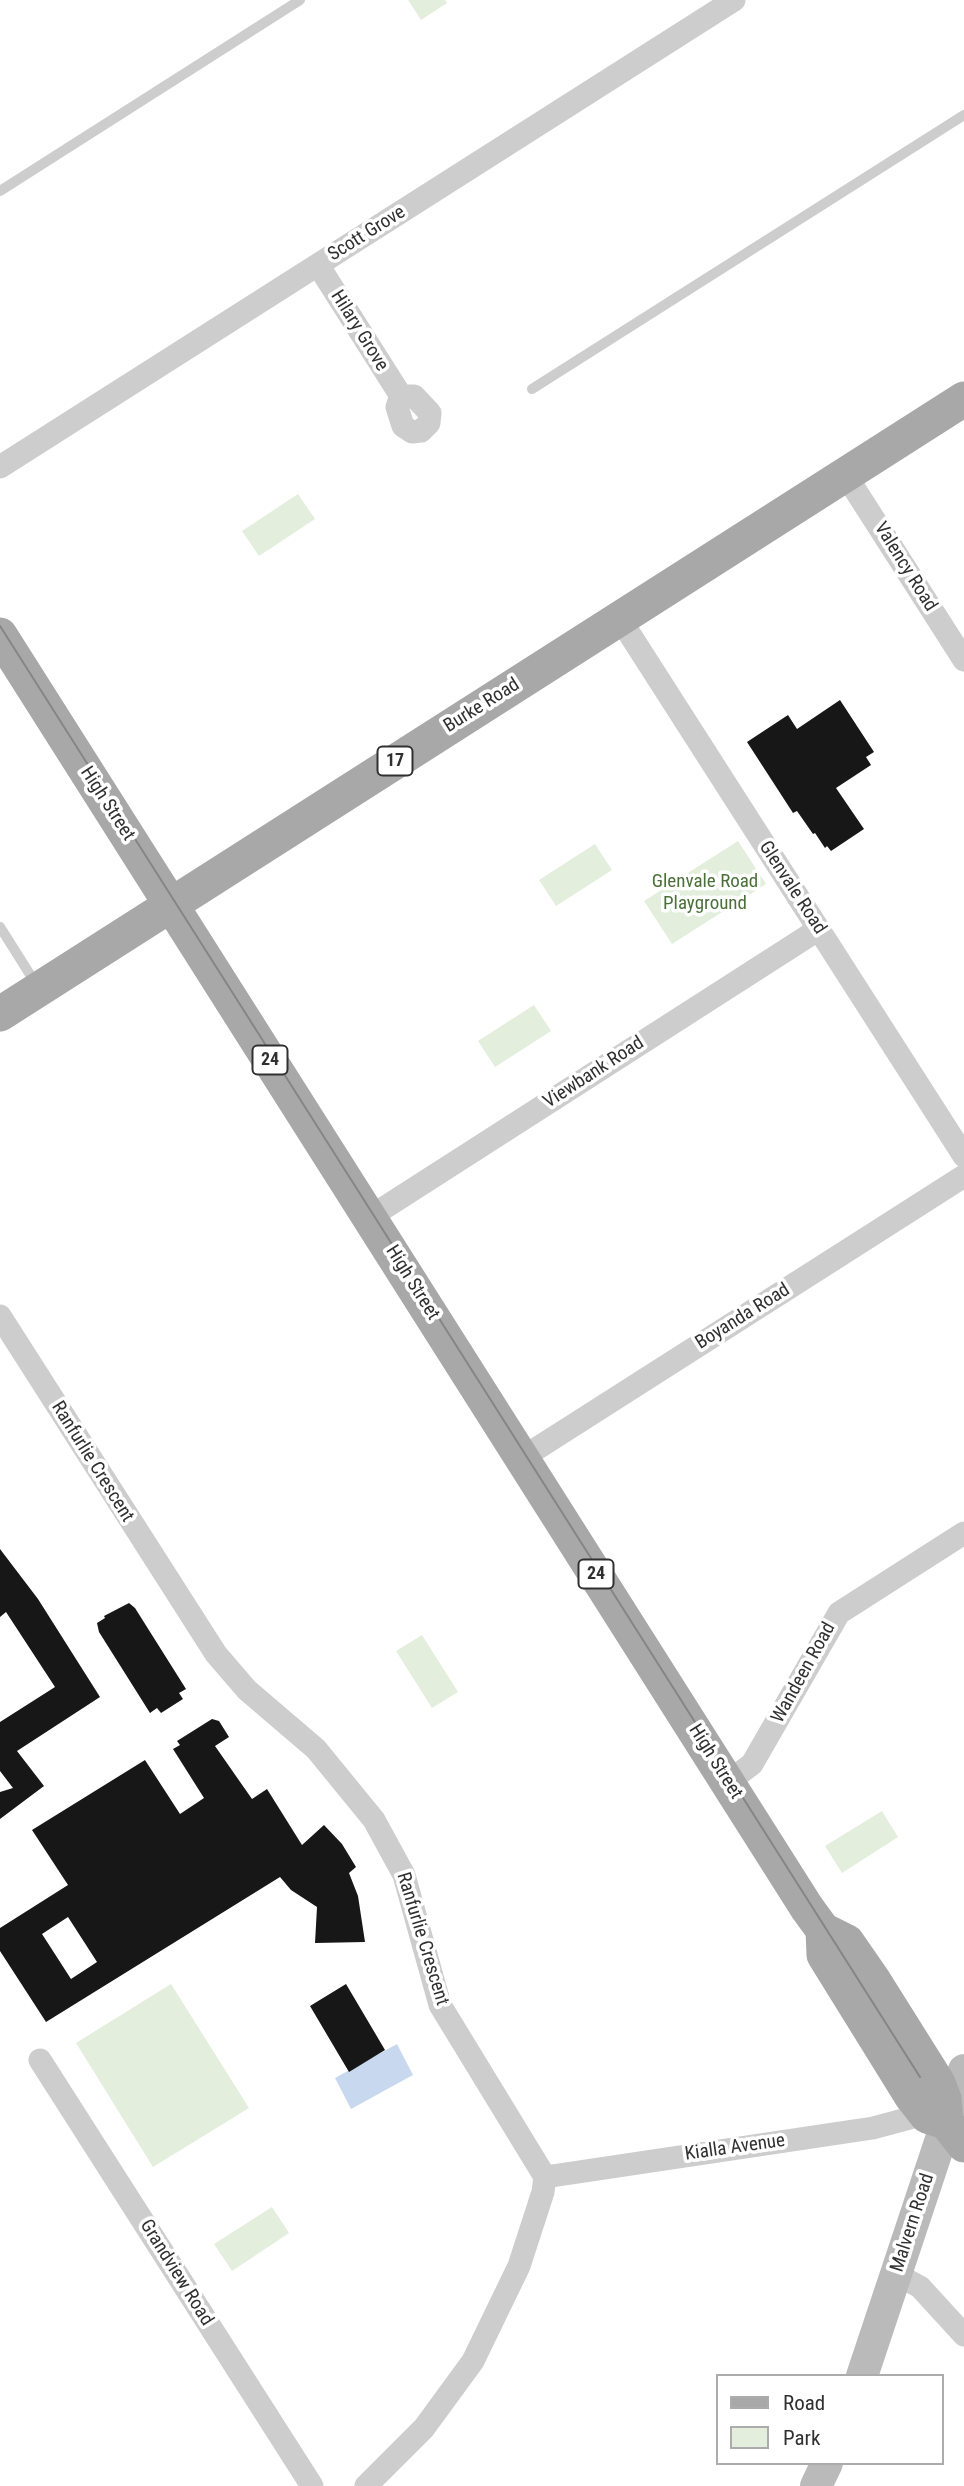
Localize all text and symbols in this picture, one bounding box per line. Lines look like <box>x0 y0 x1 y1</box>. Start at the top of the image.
street label: Scott Grove <box>324 201 410 267</box>
street label: Hilary Grove <box>325 286 393 376</box>
street label: Valency Road <box>869 518 941 616</box>
street label: Burke Road <box>440 674 524 738</box>
road number: 17 <box>378 746 412 776</box>
street label: High Street <box>75 763 139 845</box>
street label: Glenvale Road <box>753 837 831 939</box>
park label: Glenvale Road Playground <box>652 871 758 915</box>
street label: Viewbank Road <box>540 1032 648 1114</box>
road number: 24 <box>252 1045 288 1074</box>
street label: High Street <box>380 1242 444 1324</box>
street label: Boyanda Road <box>692 1279 794 1355</box>
street label: Ranfurlie Crescent <box>46 1398 138 1526</box>
road number: 24 <box>578 1560 614 1588</box>
street label: Wandeen Road <box>767 1619 841 1727</box>
street label: High Street <box>683 1721 747 1803</box>
street label: Ranfurlie Crescent <box>391 1870 453 2008</box>
street label: Kialla Avenue <box>684 2130 786 2166</box>
street label: Malvern Road <box>886 2171 940 2275</box>
street label: Grandview Road <box>134 2216 218 2330</box>
legend <box>716 2374 943 2465</box>
text: Road <box>783 2391 825 2415</box>
text: Park <box>783 2426 820 2450</box>

